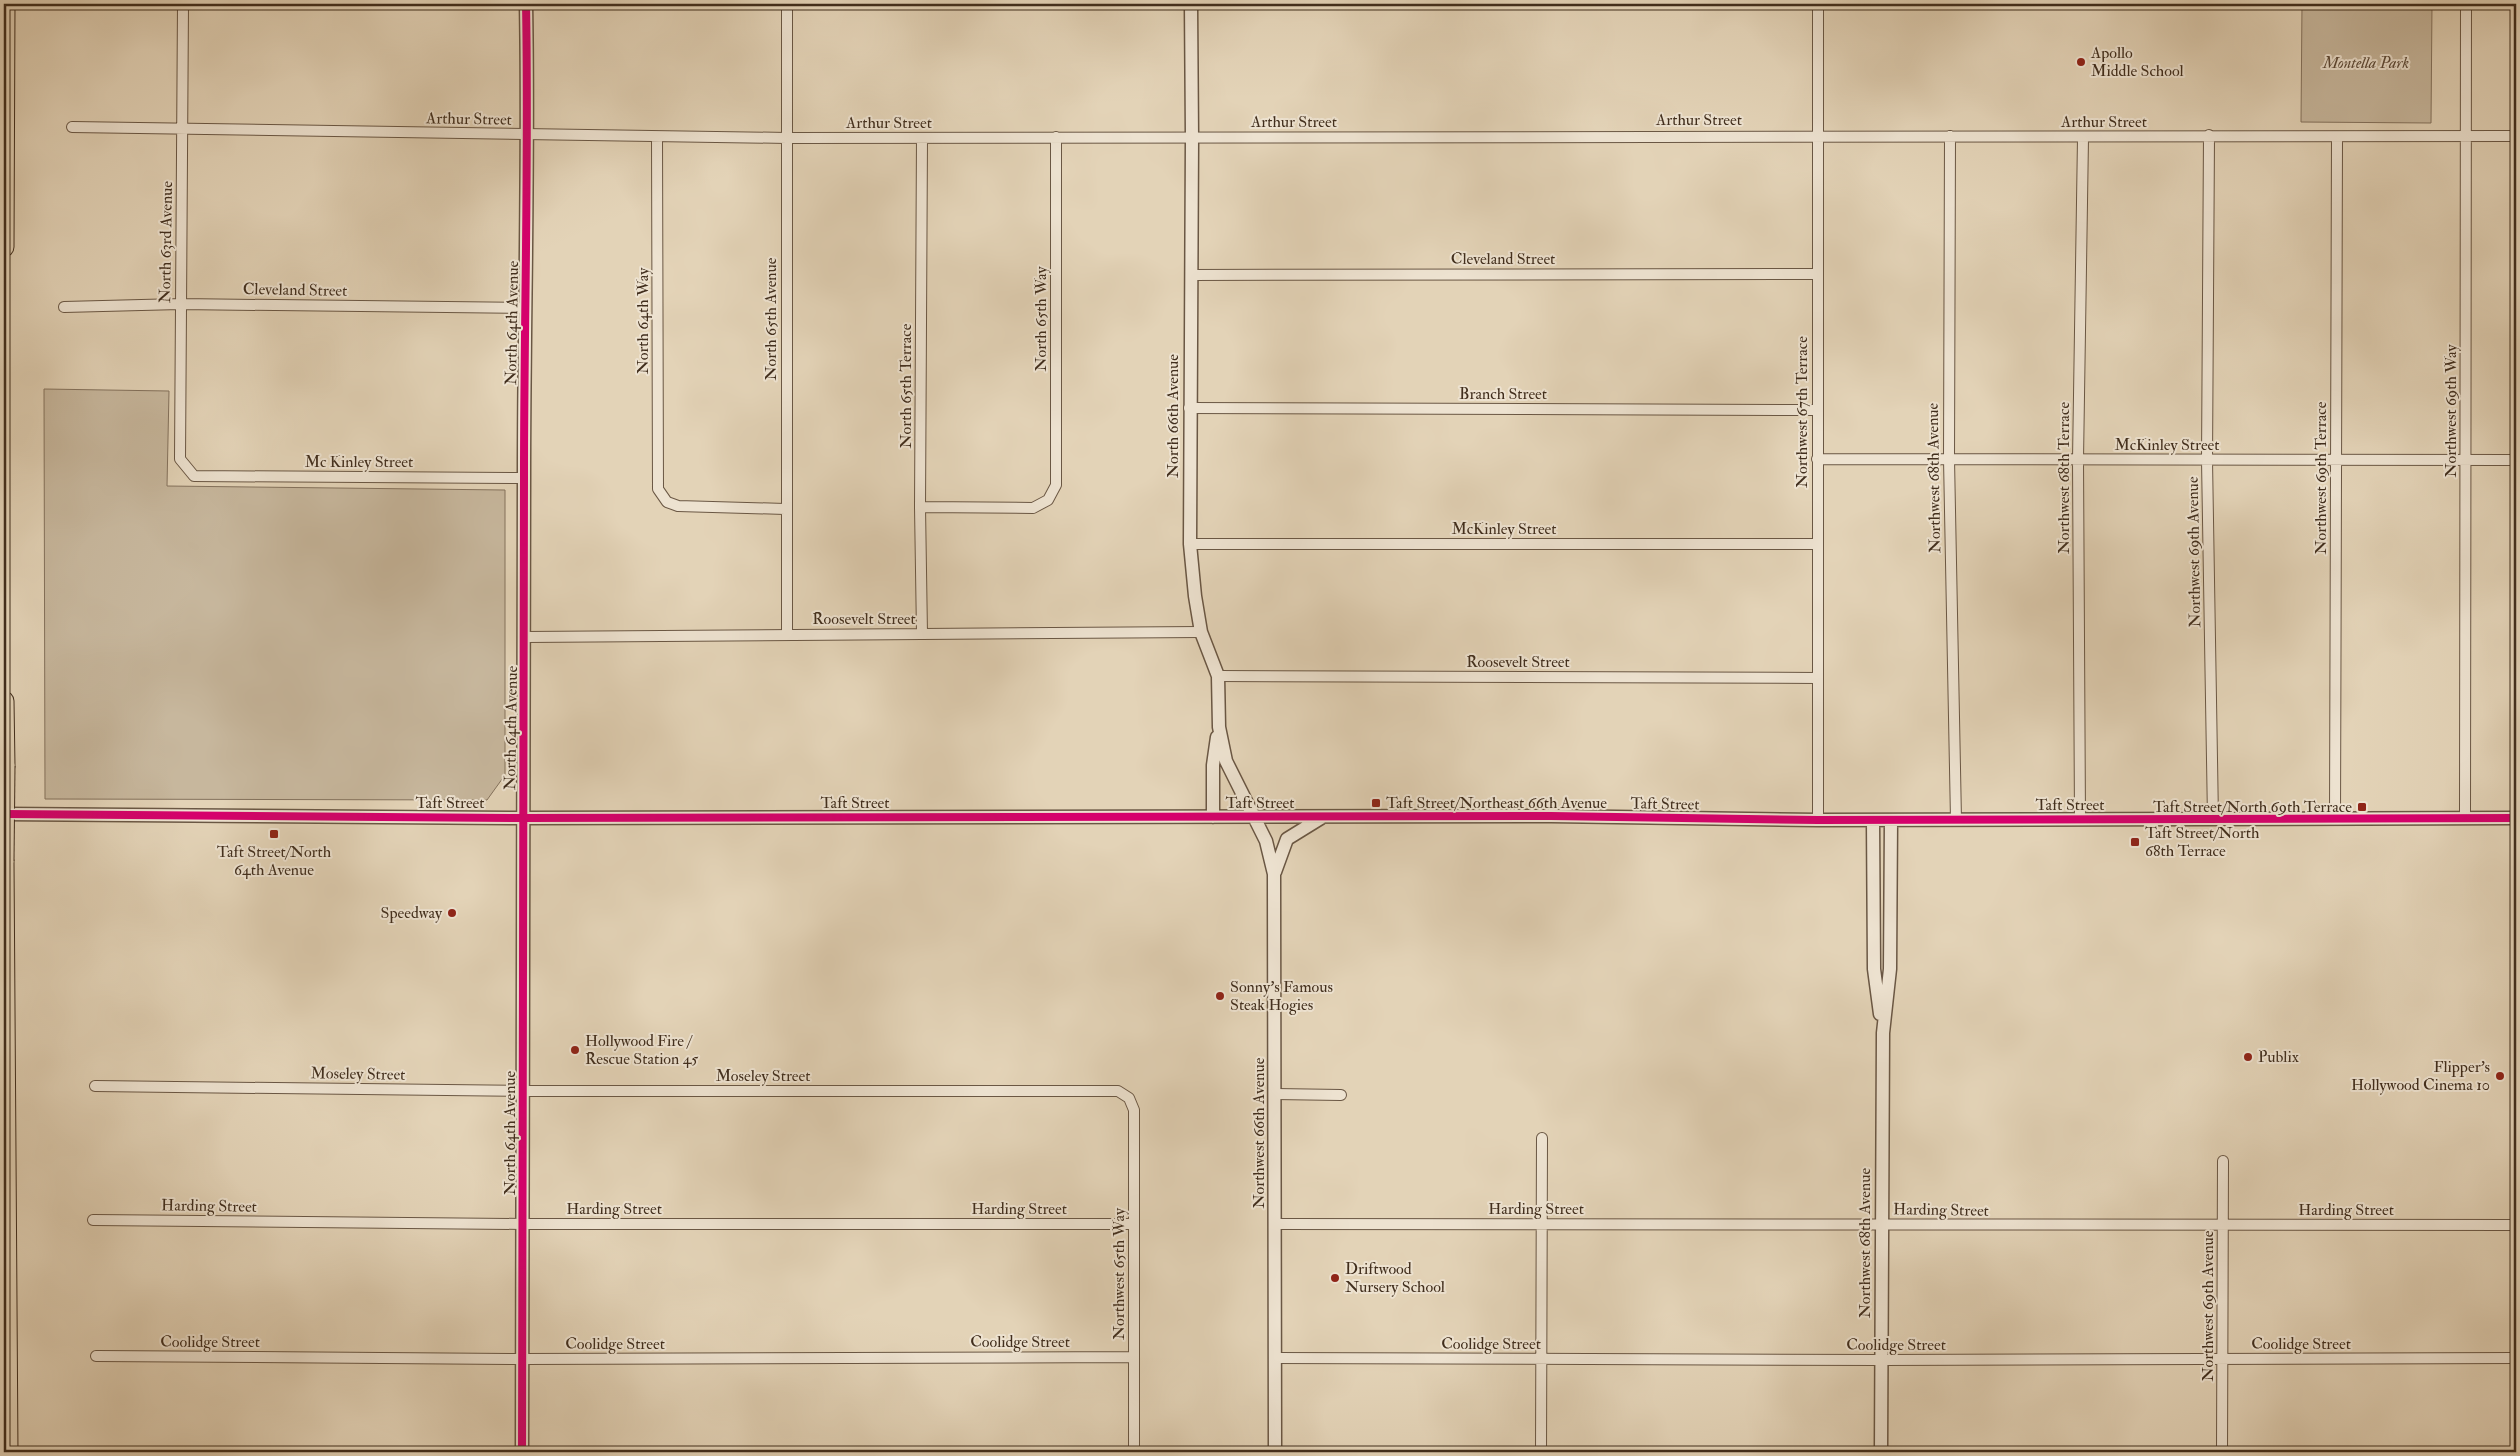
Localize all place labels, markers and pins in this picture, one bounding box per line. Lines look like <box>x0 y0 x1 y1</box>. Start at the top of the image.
place label: Apollo Middle School <box>2090 43 2184 81</box>
marker: Apollo Middle School <box>2075 56 2087 68</box>
place label: Taft Street/Northeast 66th Avenue <box>1386 793 1607 813</box>
marker: Taft Street/Northeast 66th Avenue <box>1370 797 1382 809</box>
place label: Taft Street/North 69th Terrace <box>2153 797 2352 817</box>
marker: Taft Street/North 69th Terrace <box>2356 801 2368 813</box>
place label: Taft Street/North 68th Terrace <box>2145 823 2260 861</box>
marker: Taft Street/North 64th Avenue <box>268 828 280 840</box>
marker: Taft Street/North 68th Terrace <box>2129 836 2141 848</box>
place label: Taft Street/North 64th Avenue <box>217 842 332 880</box>
place label: Speedway <box>381 903 443 924</box>
marker: Speedway <box>446 907 458 919</box>
place label: Sonny's Famous Steak Hogies <box>1230 977 1333 1015</box>
marker: Sonny's Famous Steak Hogies <box>1214 990 1226 1002</box>
place label: Hollywood Fire / Rescue Station 45 <box>585 1031 698 1069</box>
marker: Hollywood Fire / Rescue Station 45 <box>569 1044 581 1056</box>
place label: Publix <box>2258 1047 2299 1067</box>
marker: Publix <box>2242 1051 2254 1063</box>
place label: Flipper's Hollywood Cinema 10 <box>2351 1057 2490 1095</box>
marker: Flipper's Hollywood Cinema 10 <box>2494 1070 2506 1082</box>
place label: Driftwood Nursery School <box>1345 1259 1445 1297</box>
marker: Driftwood Nursery School <box>1329 1272 1341 1284</box>

